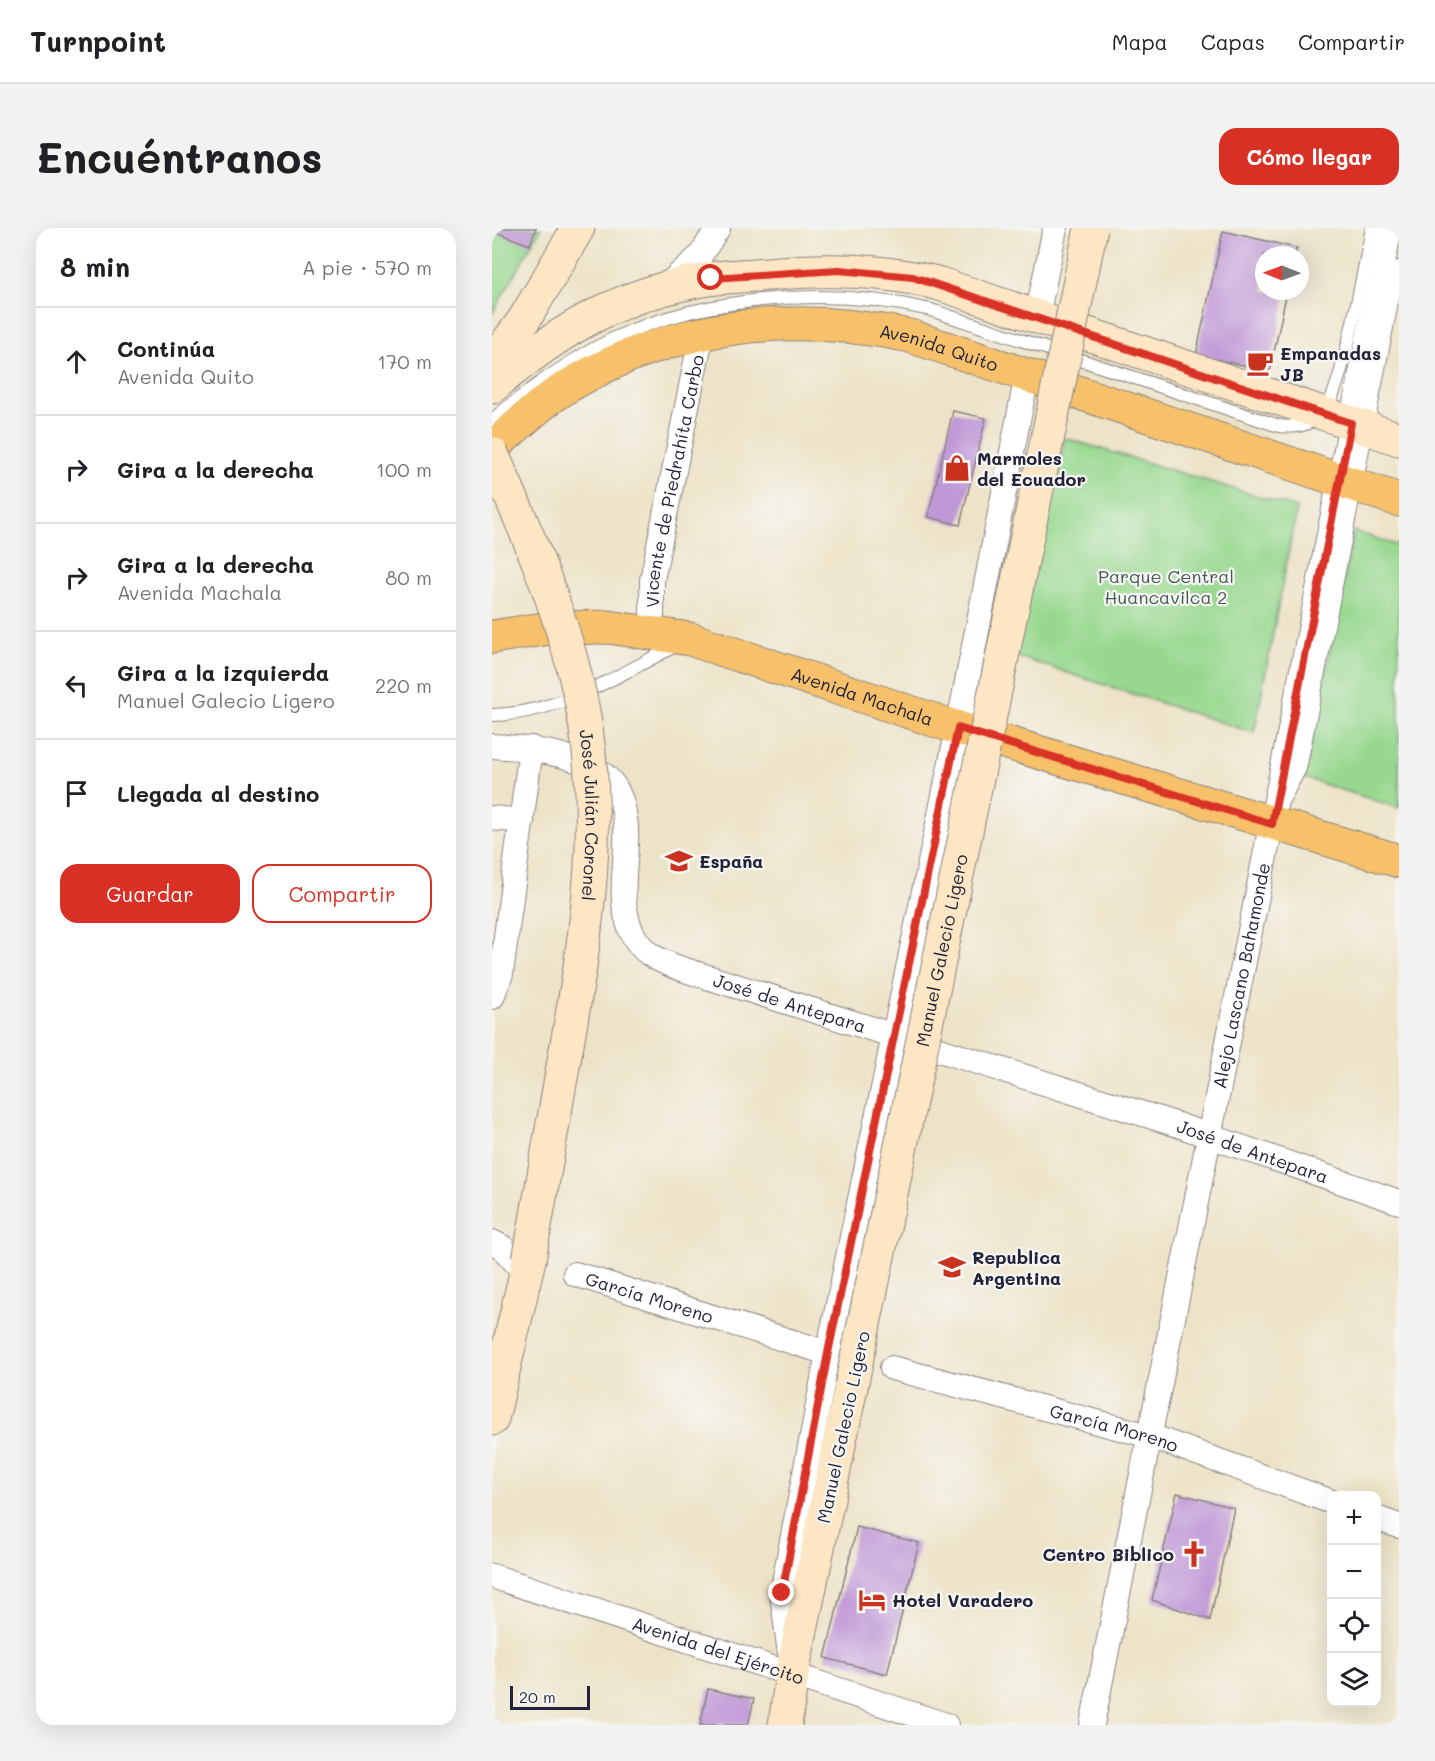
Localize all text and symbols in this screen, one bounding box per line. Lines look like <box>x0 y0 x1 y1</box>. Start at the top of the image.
text: Turnpoint <box>30 23 166 59</box>
text: Mapa <box>1112 28 1168 55</box>
text: Capas <box>1201 28 1265 55</box>
text: Compartir <box>1298 28 1405 55</box>
button: Cómo llegar <box>1219 128 1399 185</box>
text: Encuéntranos <box>36 129 322 184</box>
north arrow <box>1255 246 1309 300</box>
text: 8 min <box>60 250 130 284</box>
text: A pie · 570 m <box>302 254 432 280</box>
route start <box>697 264 723 290</box>
street label: Avenida Quito <box>878 318 1002 377</box>
text: Continúa <box>117 334 215 363</box>
place label: Empanadas JB <box>1280 341 1381 386</box>
icon: ahead <box>60 345 93 378</box>
text: 170 m <box>377 348 432 374</box>
cafe icon: Empanadas JB <box>1245 348 1275 378</box>
street label: Vicente de Piedrahíta Carbo <box>640 352 709 608</box>
text: Avenida Quito <box>117 363 254 389</box>
place label: Marmoles del Ecuador <box>977 446 1086 491</box>
icon: right <box>60 453 93 486</box>
shop icon: Marmoles del Ecuador <box>942 453 972 483</box>
text: Gira a la derecha <box>117 455 314 484</box>
text: 100 m <box>376 456 432 482</box>
text: Gira a la derecha <box>117 550 314 579</box>
icon: right <box>60 561 93 594</box>
text: 80 m <box>385 564 432 590</box>
park label: Parque Central Huancavilca 2 <box>1098 564 1234 609</box>
text: Avenida Machala <box>117 579 282 605</box>
text: Gira a la izquierda <box>117 658 329 687</box>
street label: Avenida Machala <box>788 661 936 731</box>
icon: left <box>60 669 93 702</box>
text: 220 m <box>375 672 432 698</box>
text: Manuel Galecio Ligero <box>117 687 335 713</box>
street label: José Julián Coronel <box>574 728 604 902</box>
icon: arrive <box>60 777 93 810</box>
text: Llegada al destino <box>117 779 319 808</box>
school or university icon: España <box>664 846 694 876</box>
place label: España <box>699 849 763 873</box>
street label: Manuel Galecio Ligero <box>910 852 973 1049</box>
street label: Alejo Lascano Bahamonde <box>1207 861 1275 1091</box>
button: Guardar <box>60 864 240 923</box>
button: Compartir <box>252 864 432 923</box>
street label: José de Antepara <box>711 968 869 1038</box>
street label: José de Antepara <box>1174 1114 1332 1189</box>
place label: Republica Argentina <box>972 1245 1061 1290</box>
school or university icon: Republica Argentina <box>937 1252 967 1282</box>
street label: García Moreno <box>583 1266 717 1329</box>
street label: Manuel Galecio Ligero <box>811 1328 875 1525</box>
street label: García Moreno <box>1047 1398 1182 1457</box>
map controls <box>1327 1491 1381 1707</box>
button: + <box>1327 1491 1381 1545</box>
church icon: Centro Biblico <box>1179 1539 1209 1569</box>
place label: Centro Biblico <box>1043 1542 1174 1566</box>
button: − <box>1327 1545 1381 1599</box>
route end <box>768 1579 794 1605</box>
hotel icon: Hotel Varadero <box>857 1585 887 1615</box>
place label: Hotel Varadero <box>892 1588 1033 1612</box>
button: locate <box>1327 1599 1381 1653</box>
street label: Avenida del Ejército <box>629 1611 807 1690</box>
button: layers <box>1327 1653 1381 1707</box>
scale bar <box>510 1683 590 1710</box>
text: 20 m <box>519 1686 556 1707</box>

